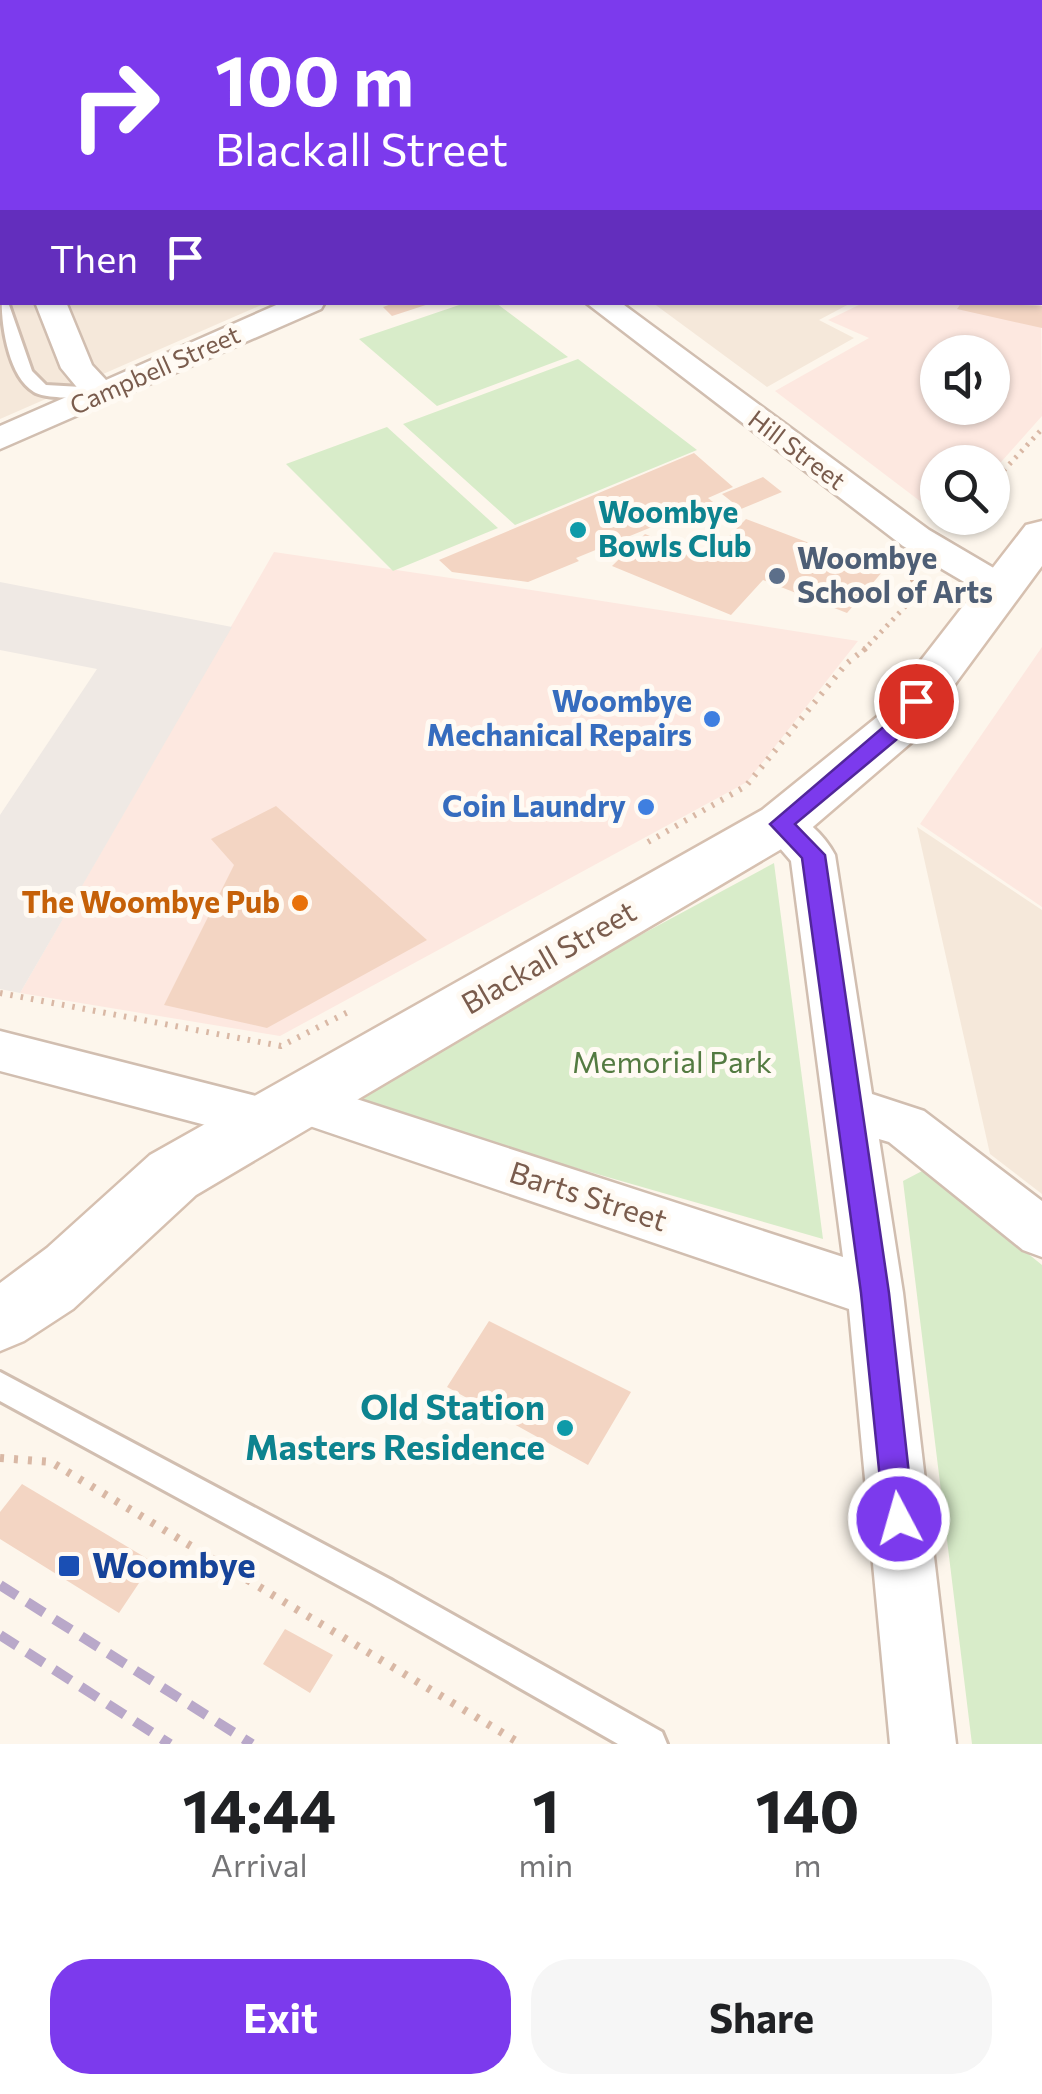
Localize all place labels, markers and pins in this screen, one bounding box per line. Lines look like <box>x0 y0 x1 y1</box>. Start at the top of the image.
place label: Woombye Bowls Club <box>598 492 752 563</box>
marker: Woombye Bowls Club <box>567 519 589 541</box>
place label: Woombye School of Arts <box>797 538 993 609</box>
marker: Woombye School of Arts <box>766 565 788 587</box>
pin <box>874 659 959 744</box>
place label: Woombye Mechanical Repairs <box>427 681 692 752</box>
marker: Woombye Mechanical Repairs <box>701 708 723 730</box>
place label: Coin Laundry <box>442 786 627 823</box>
marker: Coin Laundry <box>635 796 657 818</box>
place label: The Woombye Pub <box>21 882 280 919</box>
marker: The Woombye Pub <box>289 892 311 914</box>
place label: Old Station Masters Residence <box>245 1384 545 1467</box>
marker: Old Station Masters Residence <box>554 1417 576 1439</box>
place label: Woombye <box>92 1542 256 1585</box>
marker: Woombye <box>56 1553 82 1579</box>

